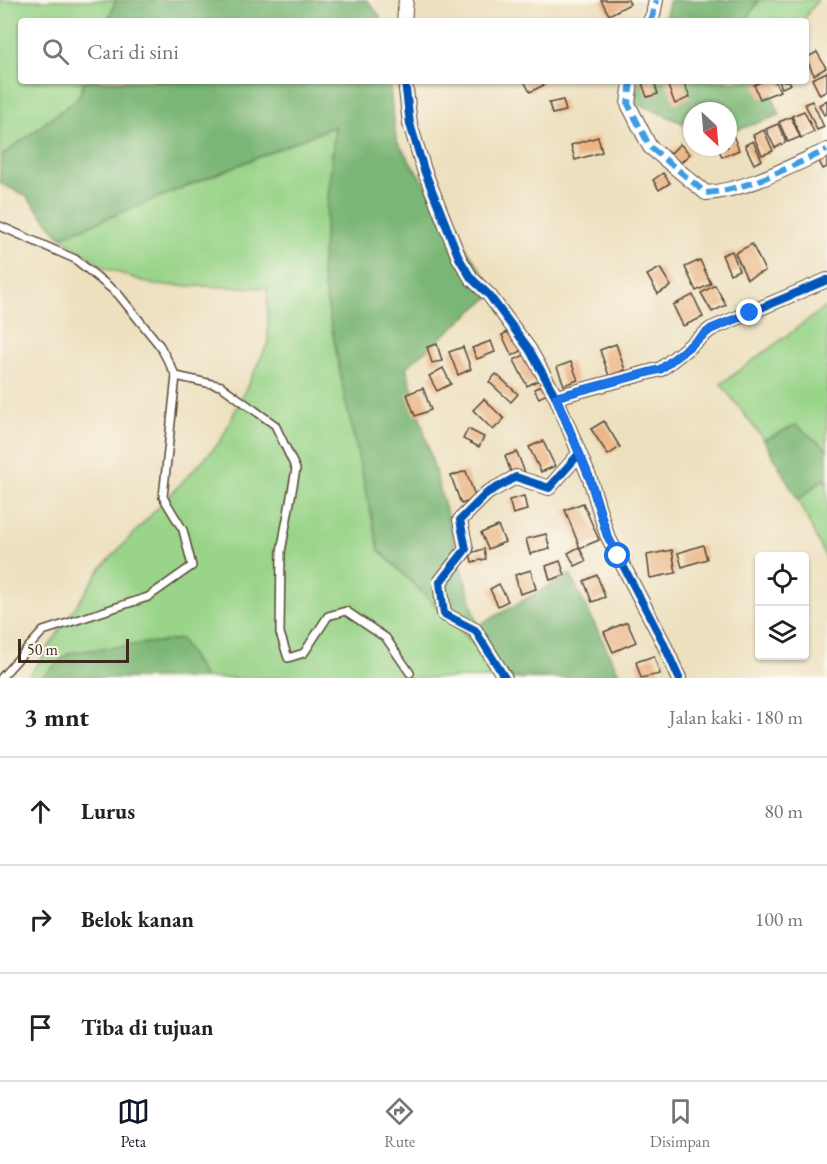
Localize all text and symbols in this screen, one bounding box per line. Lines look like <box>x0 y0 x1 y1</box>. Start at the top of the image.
search box <box>18 18 809 84</box>
icon: search <box>39 35 72 68</box>
text: Cari di sini <box>87 37 179 66</box>
north arrow <box>683 102 737 156</box>
route end <box>736 299 762 325</box>
route start <box>604 542 630 568</box>
map controls <box>755 552 809 660</box>
button: locate <box>755 552 809 606</box>
button: layers <box>755 606 809 660</box>
scale bar <box>18 636 129 664</box>
text: 50 m <box>27 639 58 660</box>
text: 3 mnt <box>24 700 89 734</box>
text: Jalan kaki · 180 m <box>669 704 803 730</box>
icon: ahead <box>24 795 57 828</box>
text: Lurus <box>81 797 135 826</box>
text: 80 m <box>764 798 803 824</box>
icon: right <box>24 903 57 936</box>
text: Belok kanan <box>81 905 194 934</box>
text: 100 m <box>755 906 803 932</box>
icon: arrive <box>24 1011 57 1044</box>
text: Tiba di tujuan <box>81 1013 213 1042</box>
tab: Peta <box>117 1095 150 1152</box>
tab: Rute <box>383 1095 416 1152</box>
tab: Disimpan <box>650 1095 710 1152</box>

